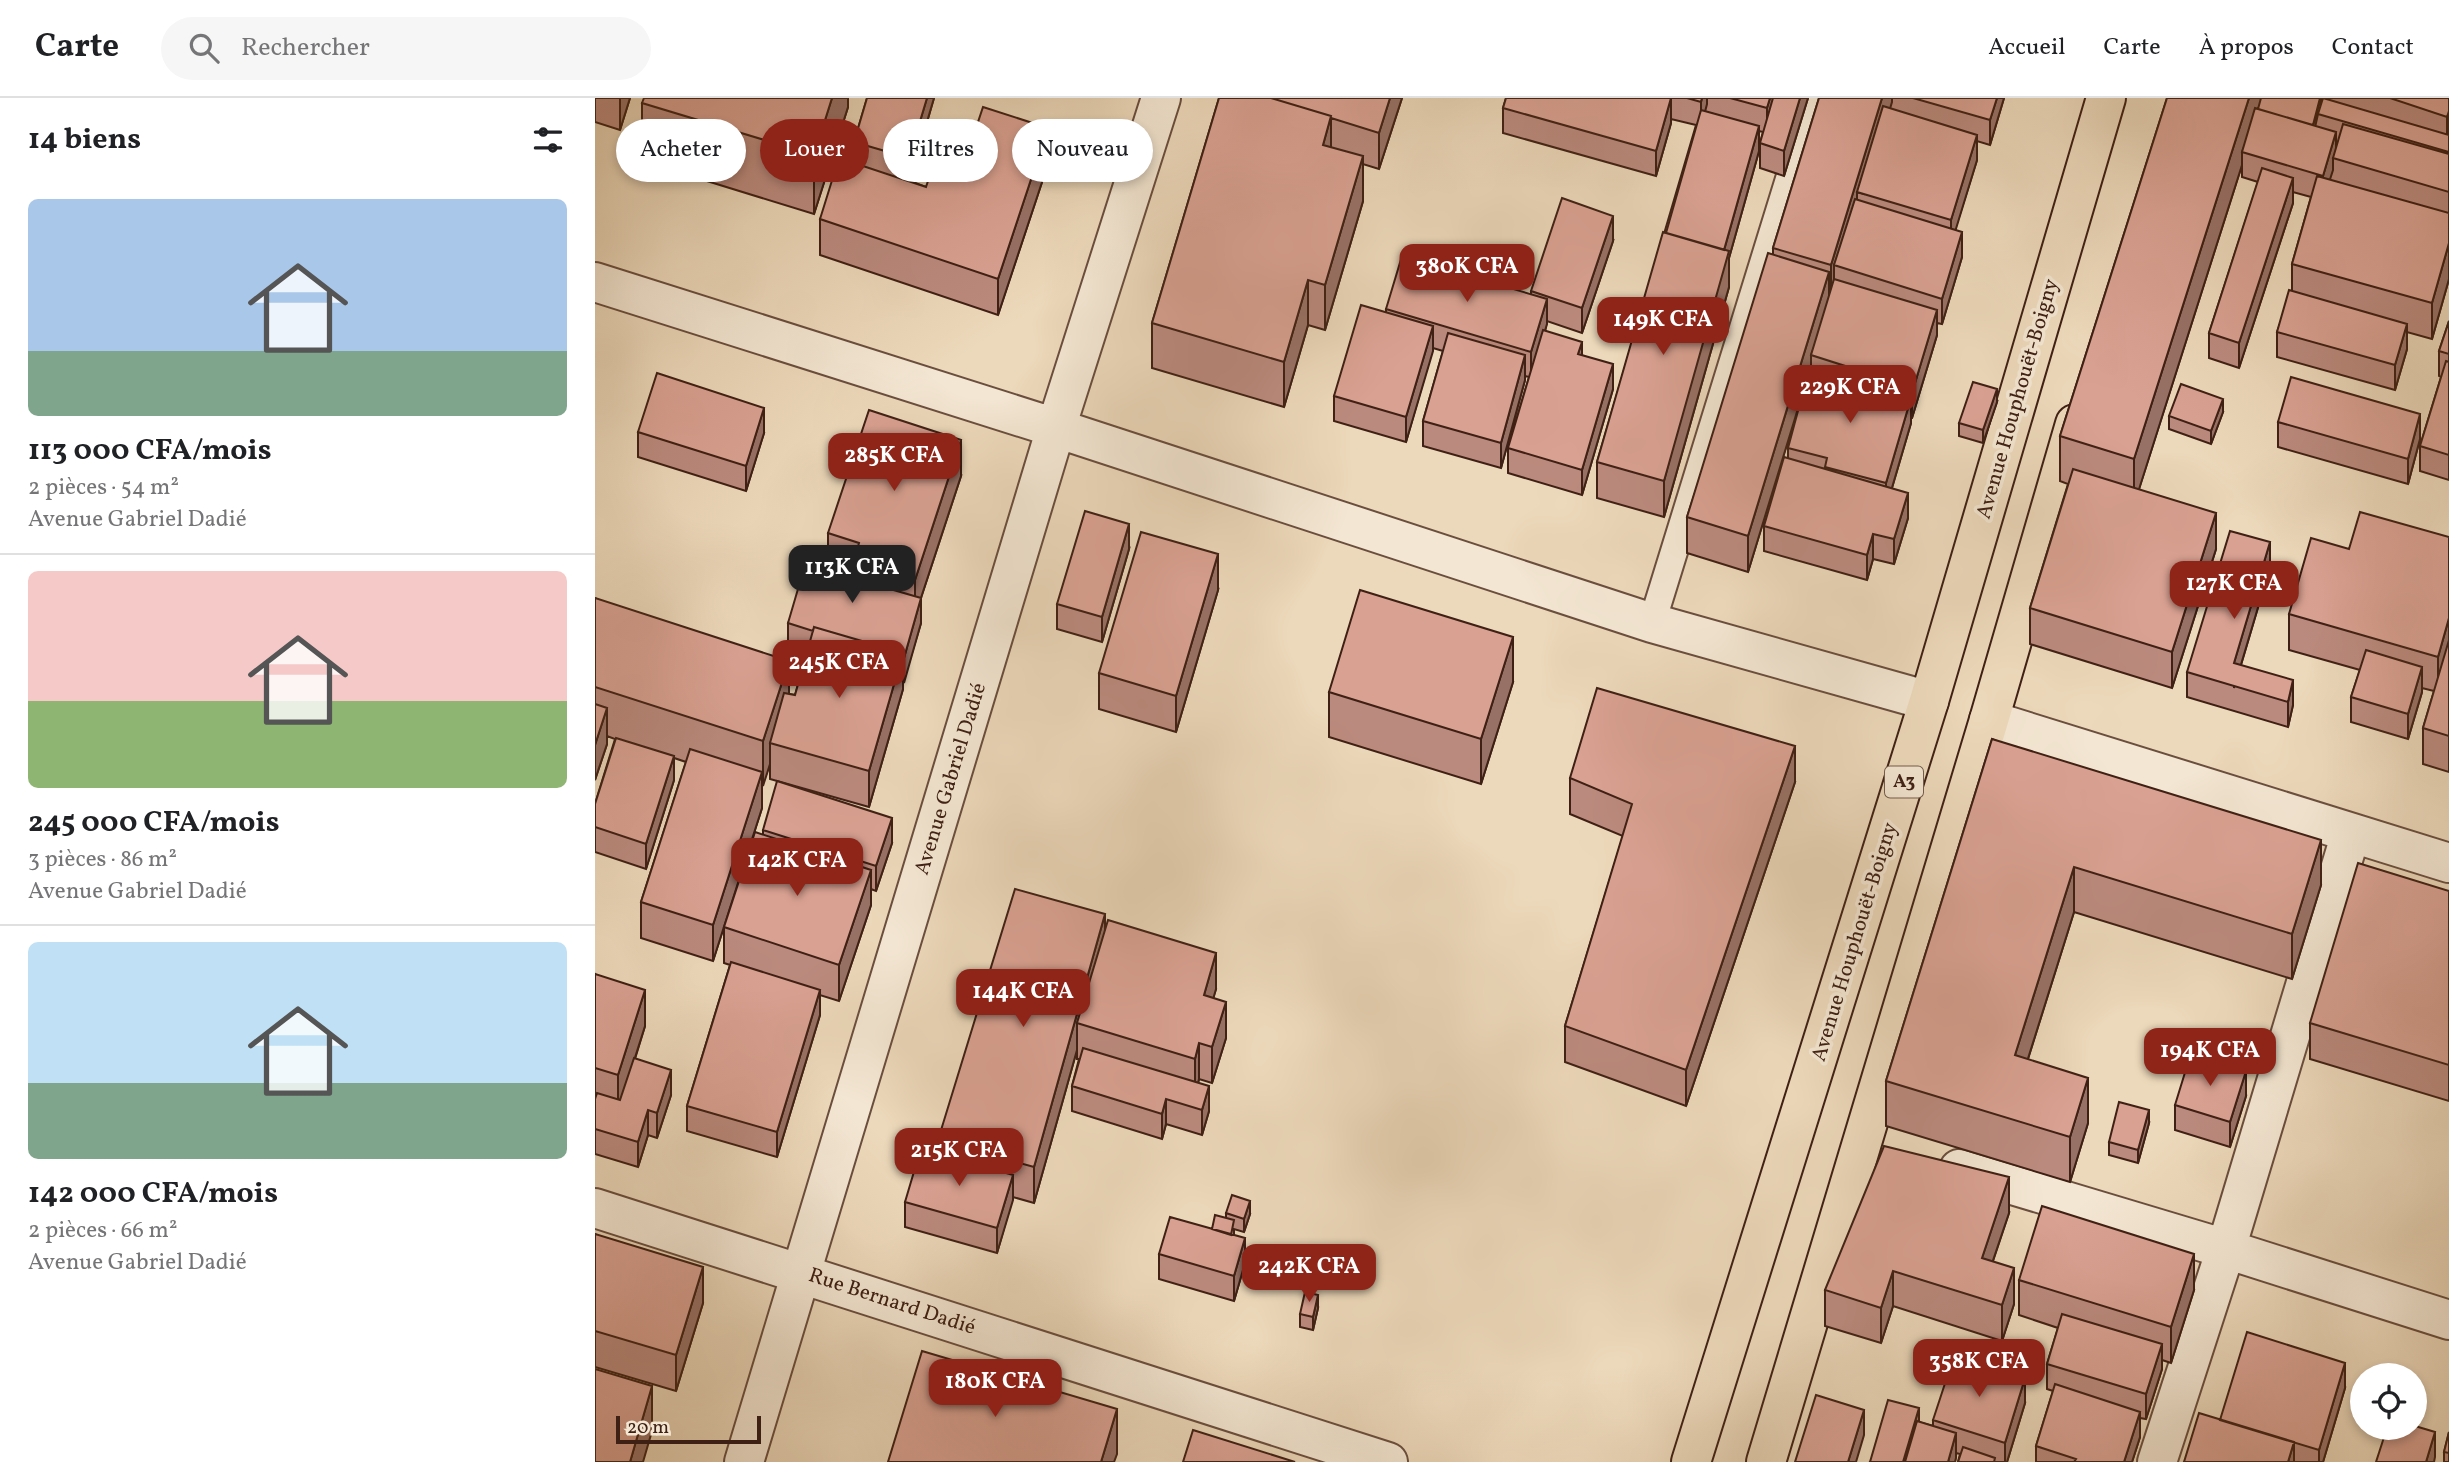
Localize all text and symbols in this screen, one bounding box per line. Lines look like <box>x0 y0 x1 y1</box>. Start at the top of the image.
search box <box>161 17 651 80</box>
text: Carte <box>35 25 119 71</box>
icon: search <box>185 29 223 67</box>
text: Rechercher <box>241 30 370 66</box>
text: Accueil <box>1988 31 2065 65</box>
text: Carte <box>2103 31 2161 65</box>
text: À propos <box>2199 31 2294 65</box>
text: Contact <box>2332 31 2414 65</box>
text: 14 biens <box>28 119 141 161</box>
chip: Acheter <box>616 119 746 182</box>
chip: Louer <box>760 119 869 182</box>
chip: Filtres <box>883 119 998 182</box>
chip: Nouveau <box>1012 119 1153 182</box>
icon: filters <box>529 121 567 159</box>
pin: 380K CFA <box>1395 244 1539 304</box>
icon: home <box>235 245 361 371</box>
text: 380K CFA <box>1415 251 1519 283</box>
street label: Avenue Houphouët-Boigny <box>1970 275 2066 522</box>
pin: 149K CFA <box>1591 298 1735 357</box>
text: 149K CFA <box>1613 304 1713 336</box>
pin: 229K CFA <box>1778 366 1922 425</box>
text: 229K CFA <box>1799 372 1901 404</box>
text: 113 000 CFA/mois <box>28 430 272 472</box>
pin: 285K CFA <box>822 434 966 493</box>
text: 285K CFA <box>844 440 944 472</box>
text: 2 pièces · 54 m² <box>28 472 179 504</box>
text: Avenue Gabriel Dadié <box>28 504 247 536</box>
pin: 113K CFA <box>780 546 924 605</box>
text: 113K CFA <box>805 552 899 584</box>
pin: 127K CFA <box>2162 561 2306 621</box>
text: 127K CFA <box>2186 568 2282 600</box>
icon: home <box>235 617 361 743</box>
pin: 245K CFA <box>767 640 911 700</box>
text: 245K CFA <box>789 647 889 679</box>
street label: Avenue Gabriel Dadié <box>908 679 994 879</box>
road number: A3 <box>1885 766 1923 797</box>
text: 245 000 CFA/mois <box>28 802 280 844</box>
street label: Avenue Houphouët-Boigny <box>1805 818 1905 1065</box>
pin: 142K CFA <box>725 838 869 898</box>
text: 3 pièces · 86 m² <box>28 844 177 876</box>
text: 142K CFA <box>747 845 847 877</box>
text: Avenue Gabriel Dadié <box>28 876 247 908</box>
pin: 144K CFA <box>951 970 1095 1029</box>
text: 144K CFA <box>972 976 1074 1008</box>
icon: home <box>235 988 361 1114</box>
pin: 194K CFA <box>2138 1028 2282 1088</box>
text: 194K CFA <box>2160 1035 2260 1067</box>
pin: 215K CFA <box>887 1128 1031 1188</box>
text: 215K CFA <box>911 1135 1007 1167</box>
text: 142 000 CFA/mois <box>28 1173 278 1215</box>
text: 2 pièces · 66 m² <box>28 1215 177 1247</box>
pin: 242K CFA <box>1237 1244 1381 1304</box>
text: Avenue Gabriel Dadié <box>28 1247 247 1279</box>
text: 242K CFA <box>1258 1251 1360 1283</box>
street label: Rue Bernard Dadié <box>805 1261 979 1343</box>
pin: 358K CFA <box>1907 1340 2051 1399</box>
text: 358K CFA <box>1929 1346 2029 1378</box>
pin: 180K CFA <box>923 1360 1067 1419</box>
map controls <box>2350 1363 2427 1440</box>
button: locate <box>2350 1363 2427 1440</box>
text: 180K CFA <box>945 1366 1045 1398</box>
scale bar <box>616 1413 761 1445</box>
text: 20 m <box>627 1415 669 1441</box>

